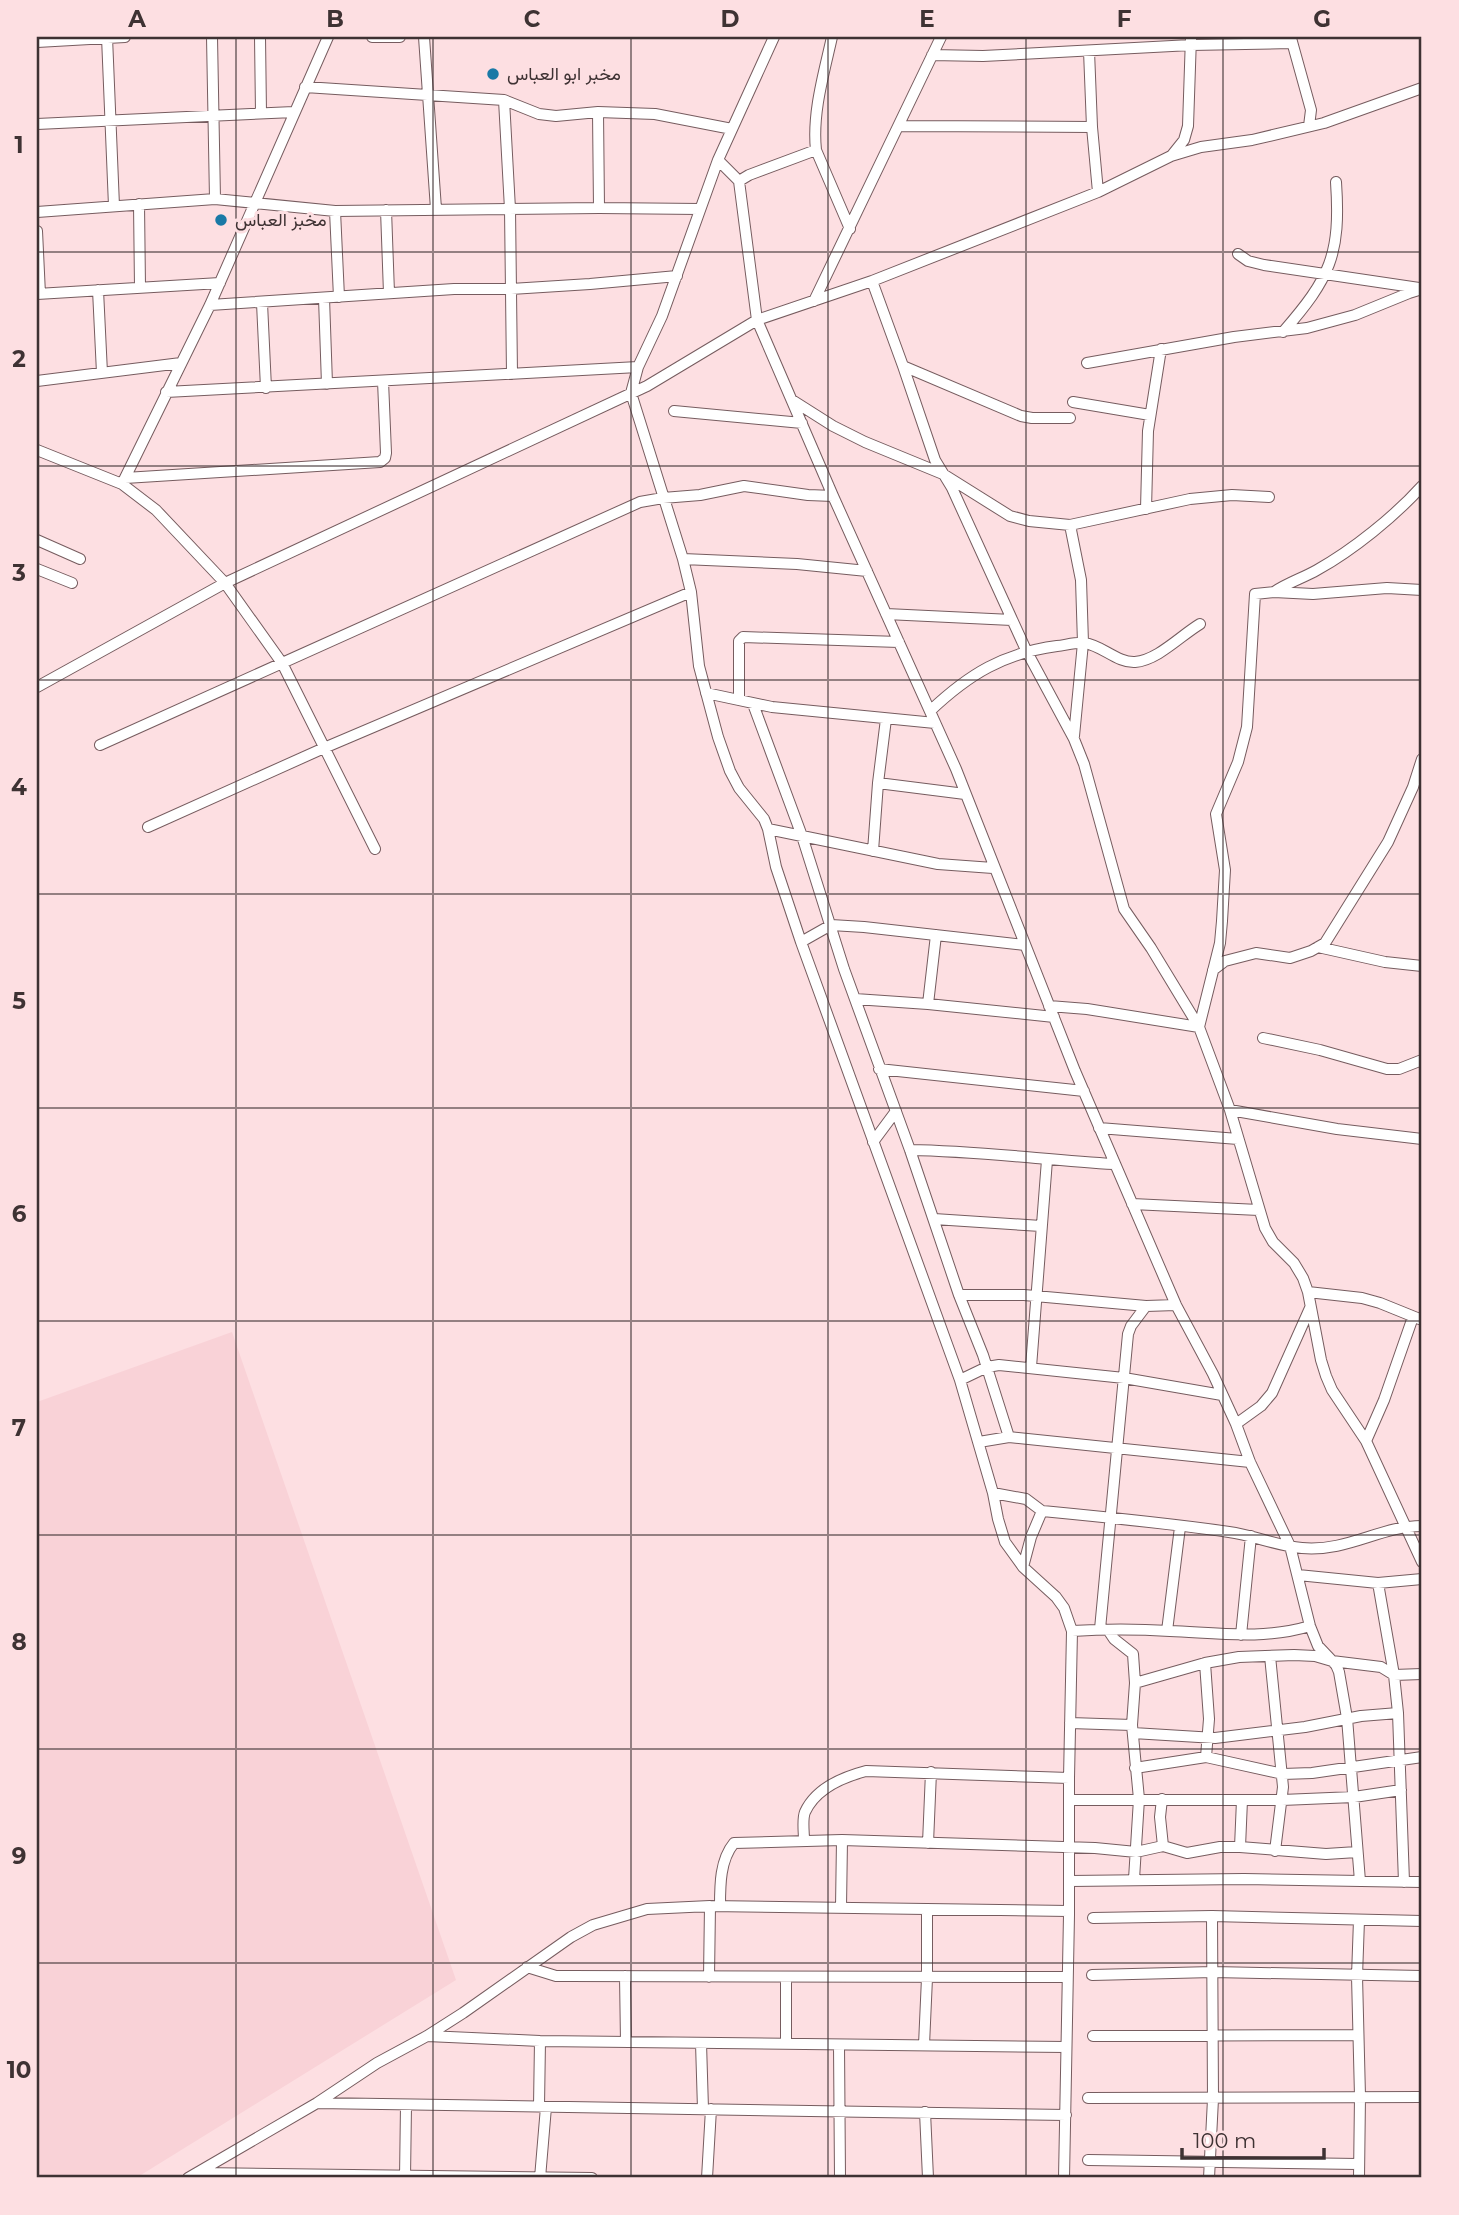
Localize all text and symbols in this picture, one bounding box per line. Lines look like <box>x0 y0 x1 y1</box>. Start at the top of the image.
text: A <box>127 5 146 33</box>
text: B <box>326 5 344 33</box>
text: C <box>524 5 541 33</box>
text: D <box>721 5 740 33</box>
text: E <box>919 5 935 33</box>
text: F <box>1117 5 1132 33</box>
text: G <box>1313 5 1331 33</box>
place label: مخبر ابو العباس <box>507 63 621 85</box>
marker: مخبر ابو العباس <box>485 66 501 82</box>
text: 1 <box>14 131 24 159</box>
place label: مخبز العباس <box>235 209 327 231</box>
marker: مخبز العباس <box>213 212 229 228</box>
text: 2 <box>12 345 26 373</box>
text: 3 <box>11 559 26 587</box>
text: 4 <box>11 773 27 801</box>
text: 5 <box>12 987 26 1015</box>
text: 6 <box>12 1200 27 1228</box>
text: 7 <box>12 1414 26 1442</box>
text: 8 <box>11 1628 27 1656</box>
text: 9 <box>12 1842 26 1870</box>
text: 10 <box>7 2056 31 2084</box>
scale bar <box>1182 2117 1324 2161</box>
text: 100 m <box>1193 2128 1256 2153</box>

